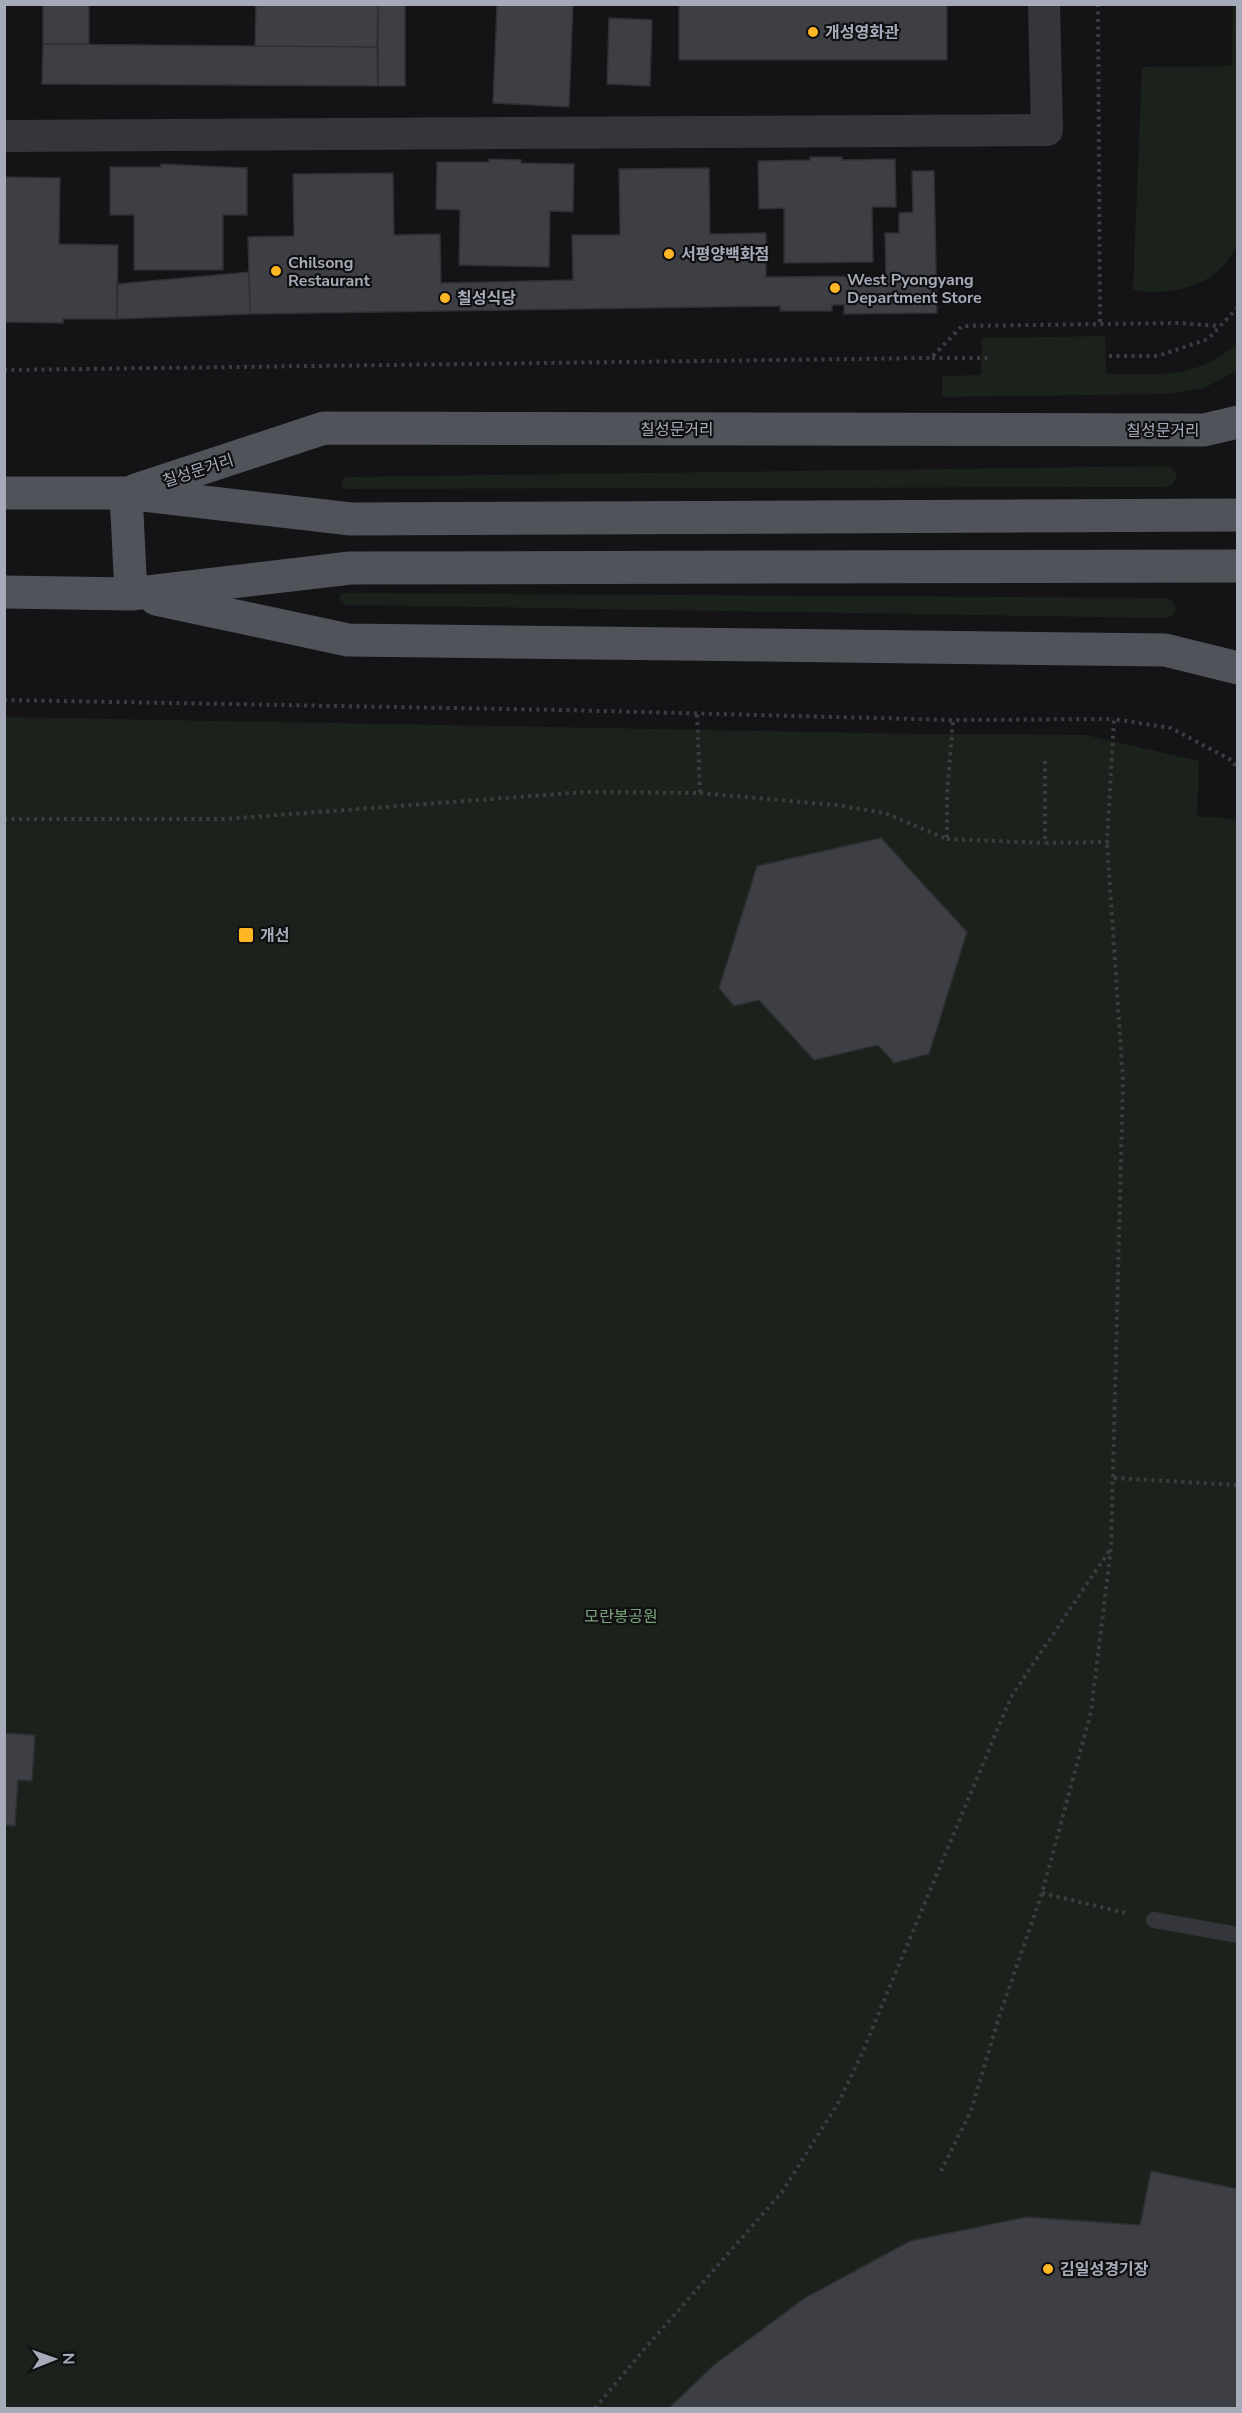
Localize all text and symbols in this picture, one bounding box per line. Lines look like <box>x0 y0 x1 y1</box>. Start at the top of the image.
place label: 개성영화관 <box>825 22 899 44</box>
marker: 개성영화관 <box>806 25 820 39</box>
place label: 서평양백화점 <box>681 244 769 266</box>
marker: 서평양백화점 <box>662 247 676 261</box>
place label: Chilsong Restaurant <box>288 252 371 292</box>
marker: Chilsong Restaurant <box>269 264 283 278</box>
place label: West Pyongyang Department Store <box>847 269 982 309</box>
marker: West Pyongyang Department Store <box>828 281 842 295</box>
place label: 칠성식당 <box>457 288 516 310</box>
marker: 칠성식당 <box>438 291 452 305</box>
street label: 칠성문거리 <box>640 419 714 441</box>
street label: 칠성문거리 <box>1126 420 1200 442</box>
street label: 칠성문거리 <box>160 449 237 493</box>
place label: 개선 <box>260 925 289 947</box>
marker: 개선 <box>237 926 255 944</box>
park label: 모란봉공원 <box>584 1606 658 1628</box>
place label: 김일성경기장 <box>1060 2259 1149 2281</box>
marker: 김일성경기장 <box>1041 2262 1055 2276</box>
north arrow <box>24 2329 84 2389</box>
text: N <box>57 2353 79 2365</box>

